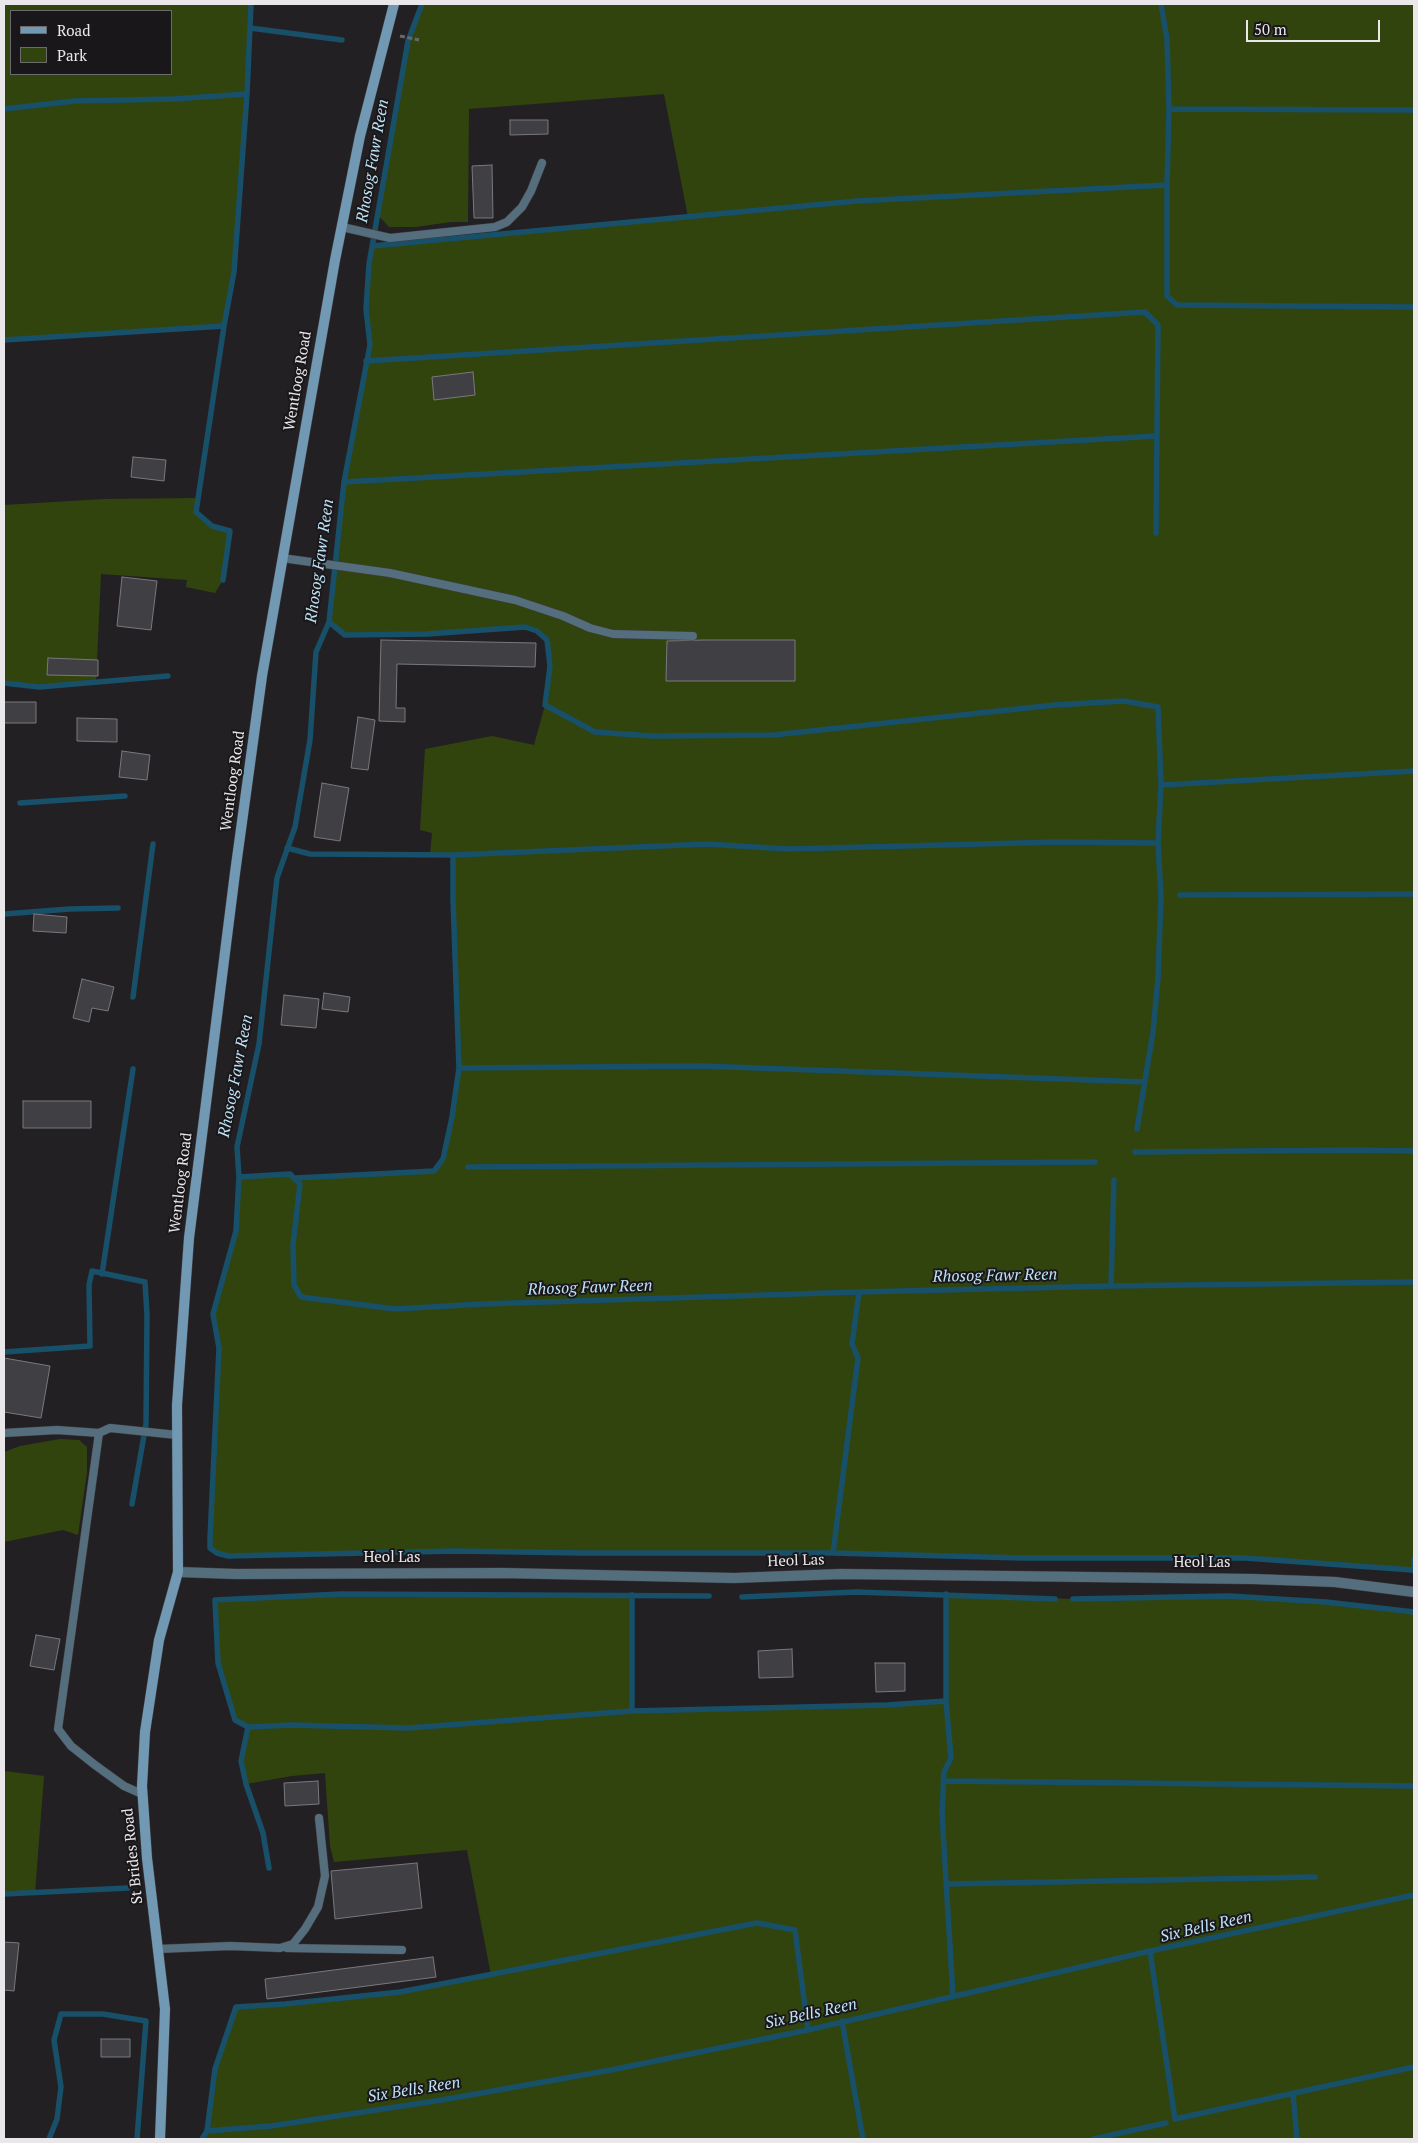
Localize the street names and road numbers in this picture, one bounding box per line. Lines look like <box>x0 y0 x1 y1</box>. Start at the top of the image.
street label: Wentloog Road <box>280 330 316 432</box>
street label: Wentloog Road <box>217 730 249 832</box>
street label: Wentloog Road <box>166 1132 196 1234</box>
street label: Heol Las <box>363 1549 421 1567</box>
street label: Heol Las <box>767 1551 825 1571</box>
street label: Heol Las <box>1173 1554 1231 1572</box>
street label: St Brides Road <box>119 1807 147 1905</box>

